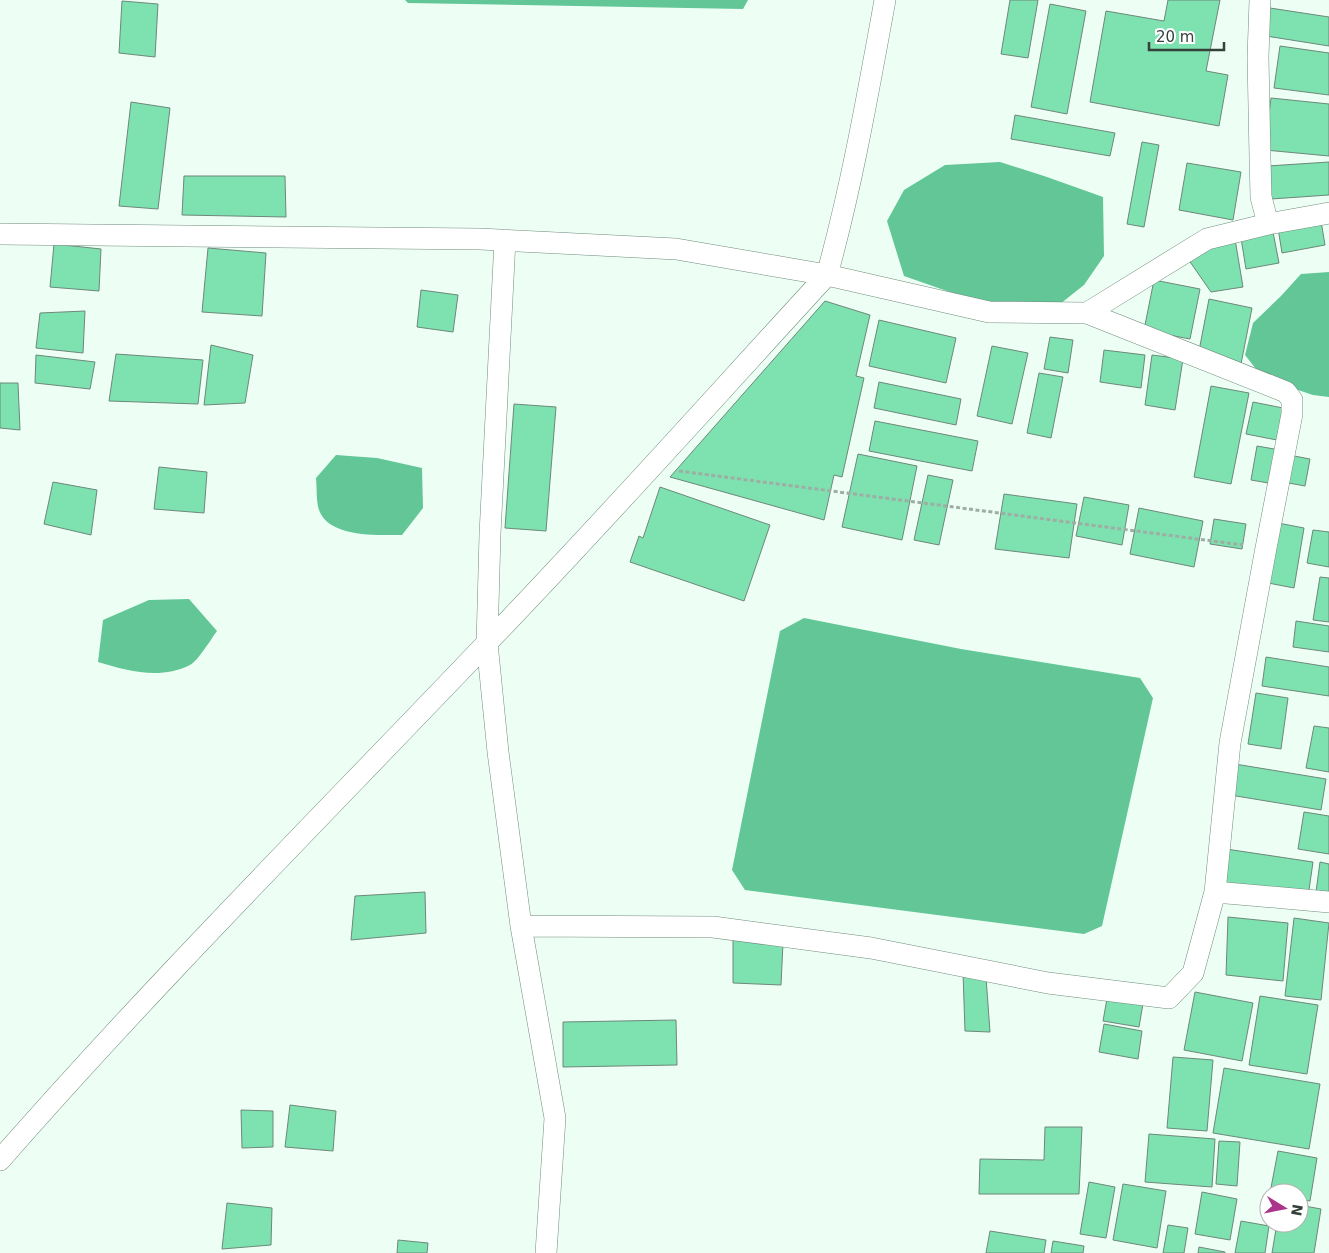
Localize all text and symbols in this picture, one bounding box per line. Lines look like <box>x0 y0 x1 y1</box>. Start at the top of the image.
scale bar <box>1149 20 1224 52</box>
text: 20 m <box>1156 28 1194 46</box>
north arrow <box>1259 1183 1309 1233</box>
text: N <box>1288 1203 1306 1217</box>

